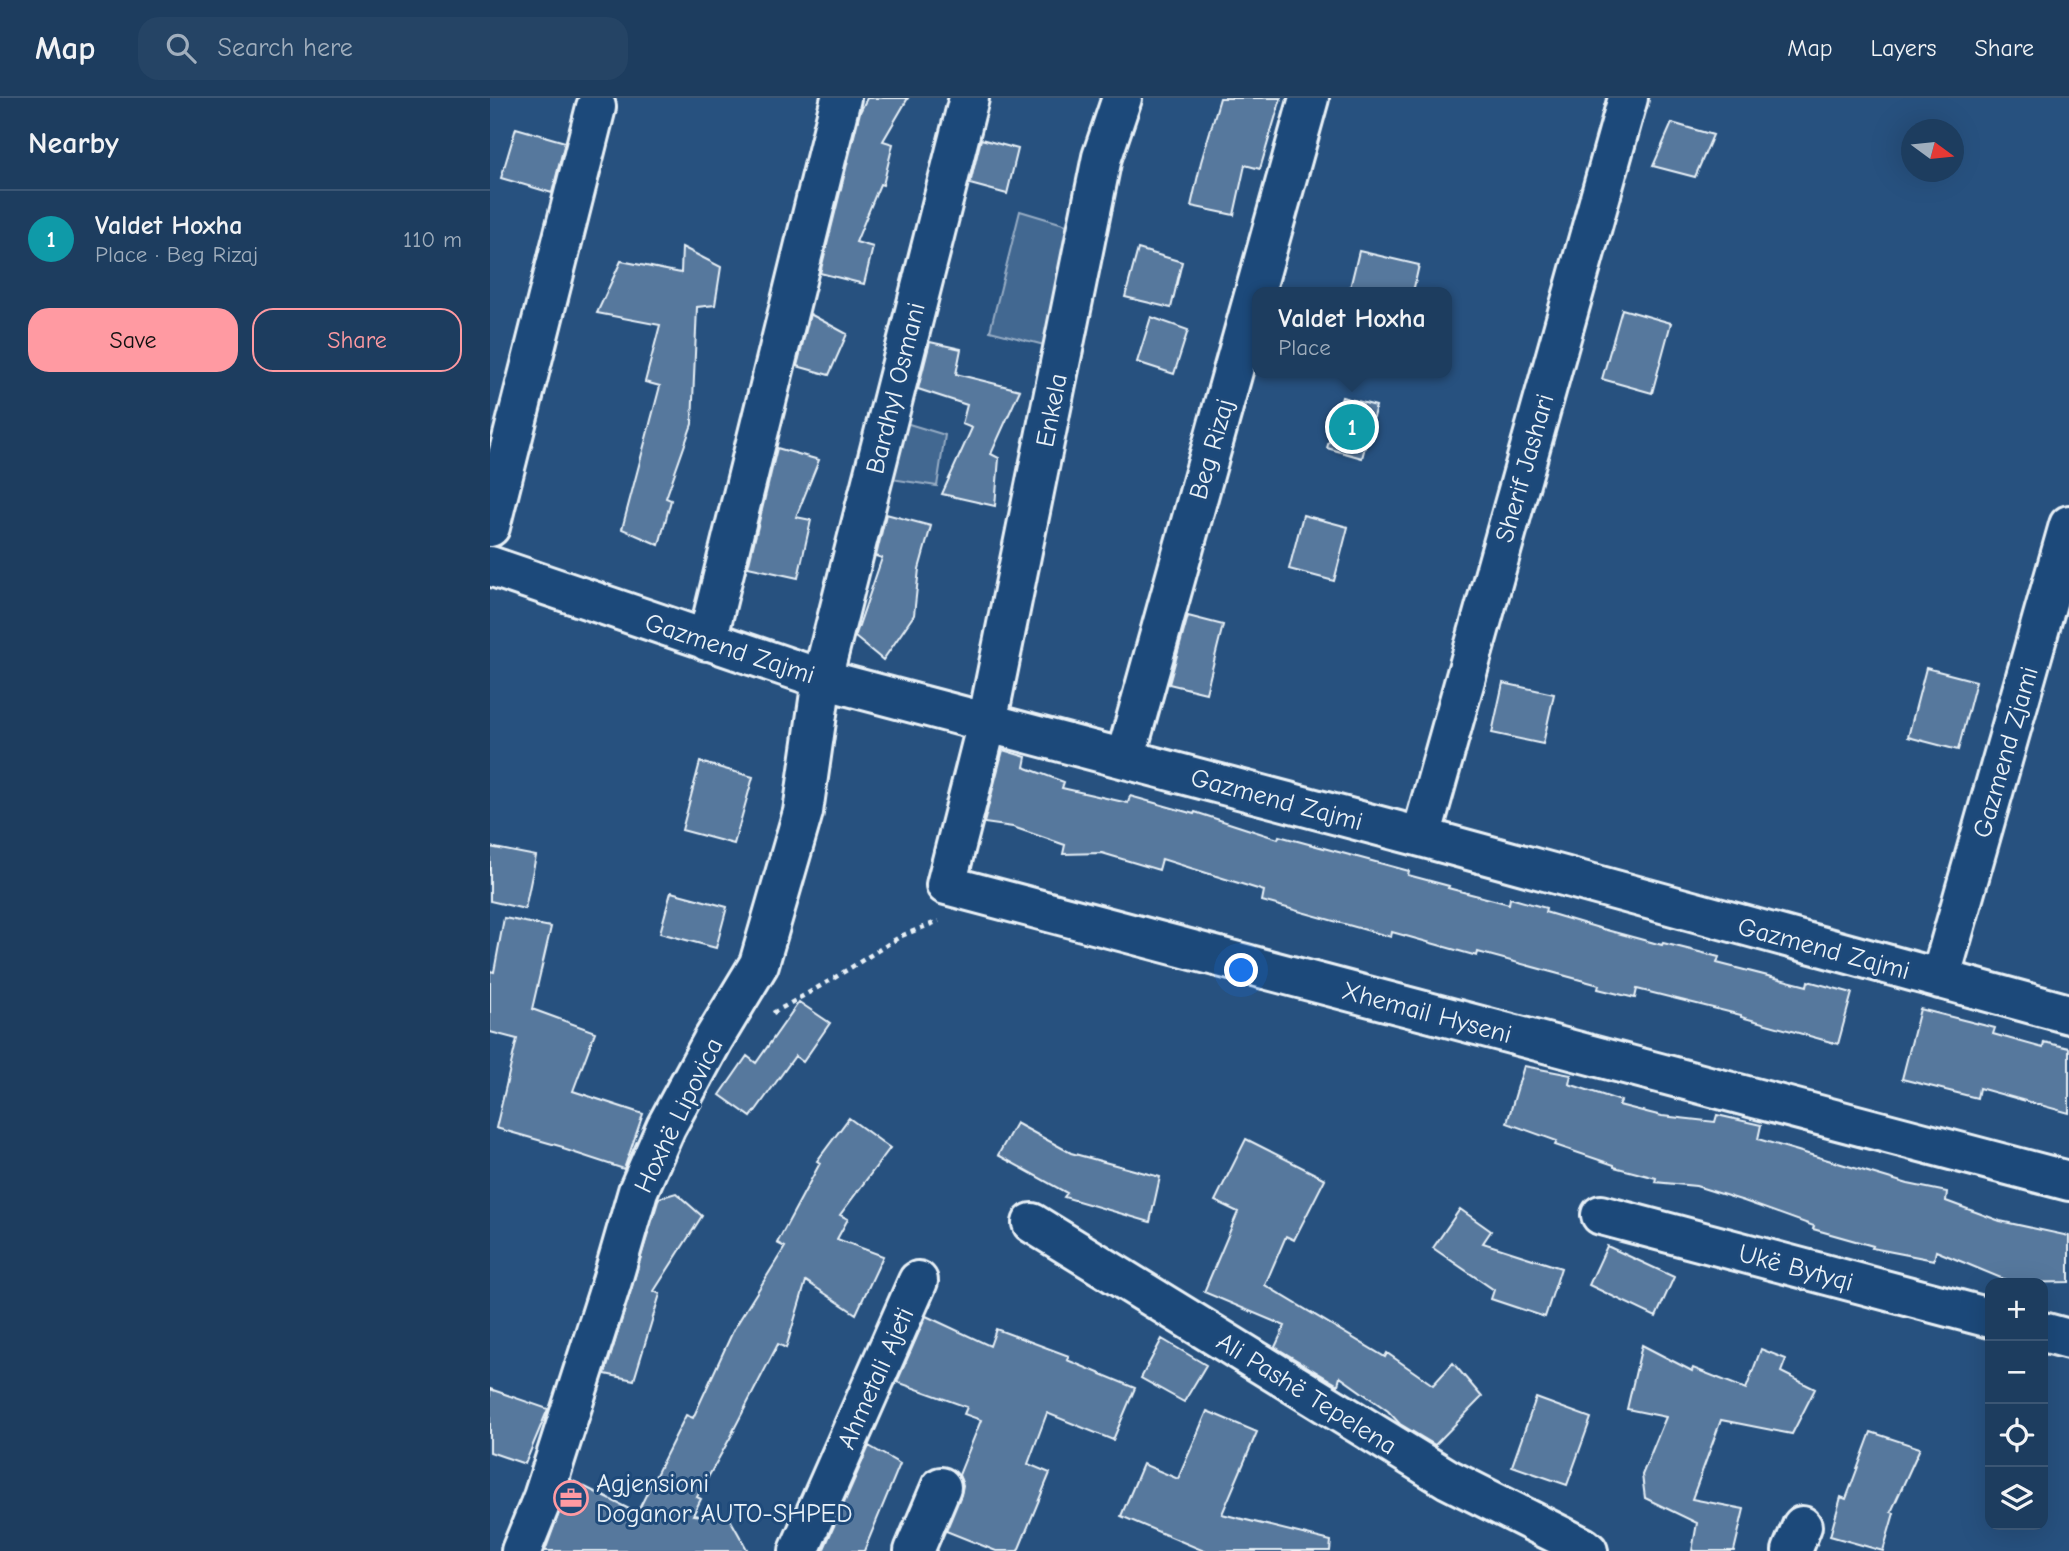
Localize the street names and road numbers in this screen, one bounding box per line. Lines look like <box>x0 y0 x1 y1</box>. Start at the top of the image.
street label: Bardhyl Osmani <box>860 299 932 477</box>
street label: Enkela <box>1030 371 1074 449</box>
street label: Sherif Jashari <box>1489 391 1560 546</box>
street label: Beg Rizaj <box>1183 396 1241 503</box>
street label: Gazmend Zajmi <box>641 607 818 691</box>
street label: Gazmend Zjami <box>1967 663 2045 841</box>
street label: Gazmend Zajmi <box>1187 763 1366 837</box>
street label: Gazmend Zajmi <box>1734 912 1913 986</box>
street label: Xhemail Hyseni <box>1339 976 1515 1050</box>
street label: Hoxhë Lipovica <box>628 1033 729 1198</box>
street label: Ukë Bytyqi <box>1735 1238 1856 1298</box>
street label: Ahmetali Ajeti <box>831 1303 920 1454</box>
street label: Ali Pashë Tepelena <box>1211 1326 1402 1461</box>

